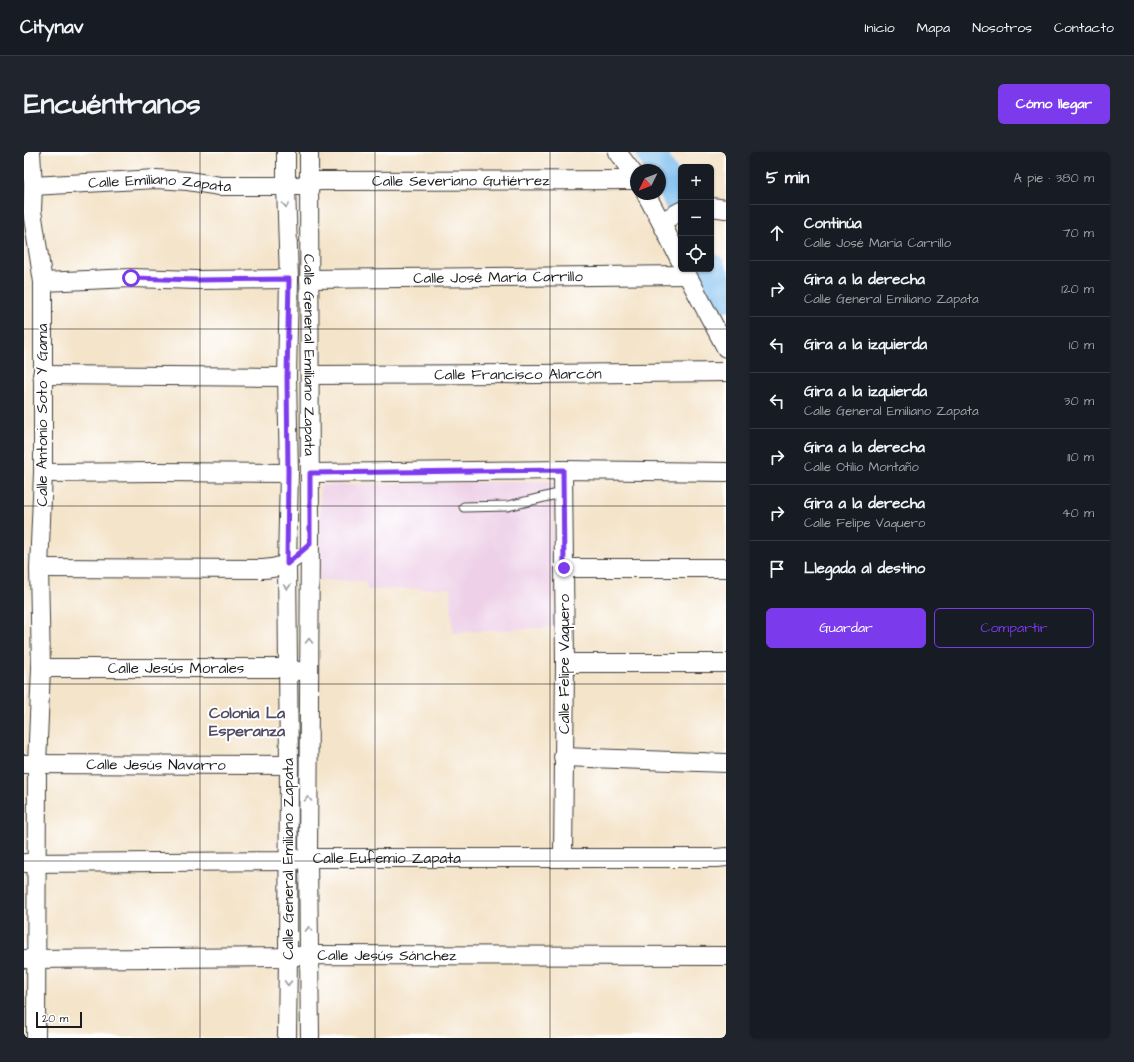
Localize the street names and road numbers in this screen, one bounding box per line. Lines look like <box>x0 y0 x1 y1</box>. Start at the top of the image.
street label: Calle Emiliano Zapata <box>88 169 231 197</box>
street label: Calle Severiano Gutiérrez <box>372 170 550 192</box>
street label: Calle General Emiliano Zapata <box>298 254 320 456</box>
street label: Calle José María Carrillo <box>413 266 584 289</box>
street label: Calle Antonio Soto Y Gama <box>32 323 53 506</box>
street label: Calle Francisco Alarcón <box>434 363 602 385</box>
street label: Calle Felipe Vaquero <box>554 594 575 734</box>
street label: Calle Jesús Morales <box>108 658 245 679</box>
street label: Calle Jesús Navarro <box>86 754 226 776</box>
street label: Calle General Emiliano Zapata <box>278 758 299 960</box>
street label: Calle Eufemio Zapata <box>313 848 461 869</box>
street label: Calle Jesús Sánchez <box>317 945 457 966</box>

